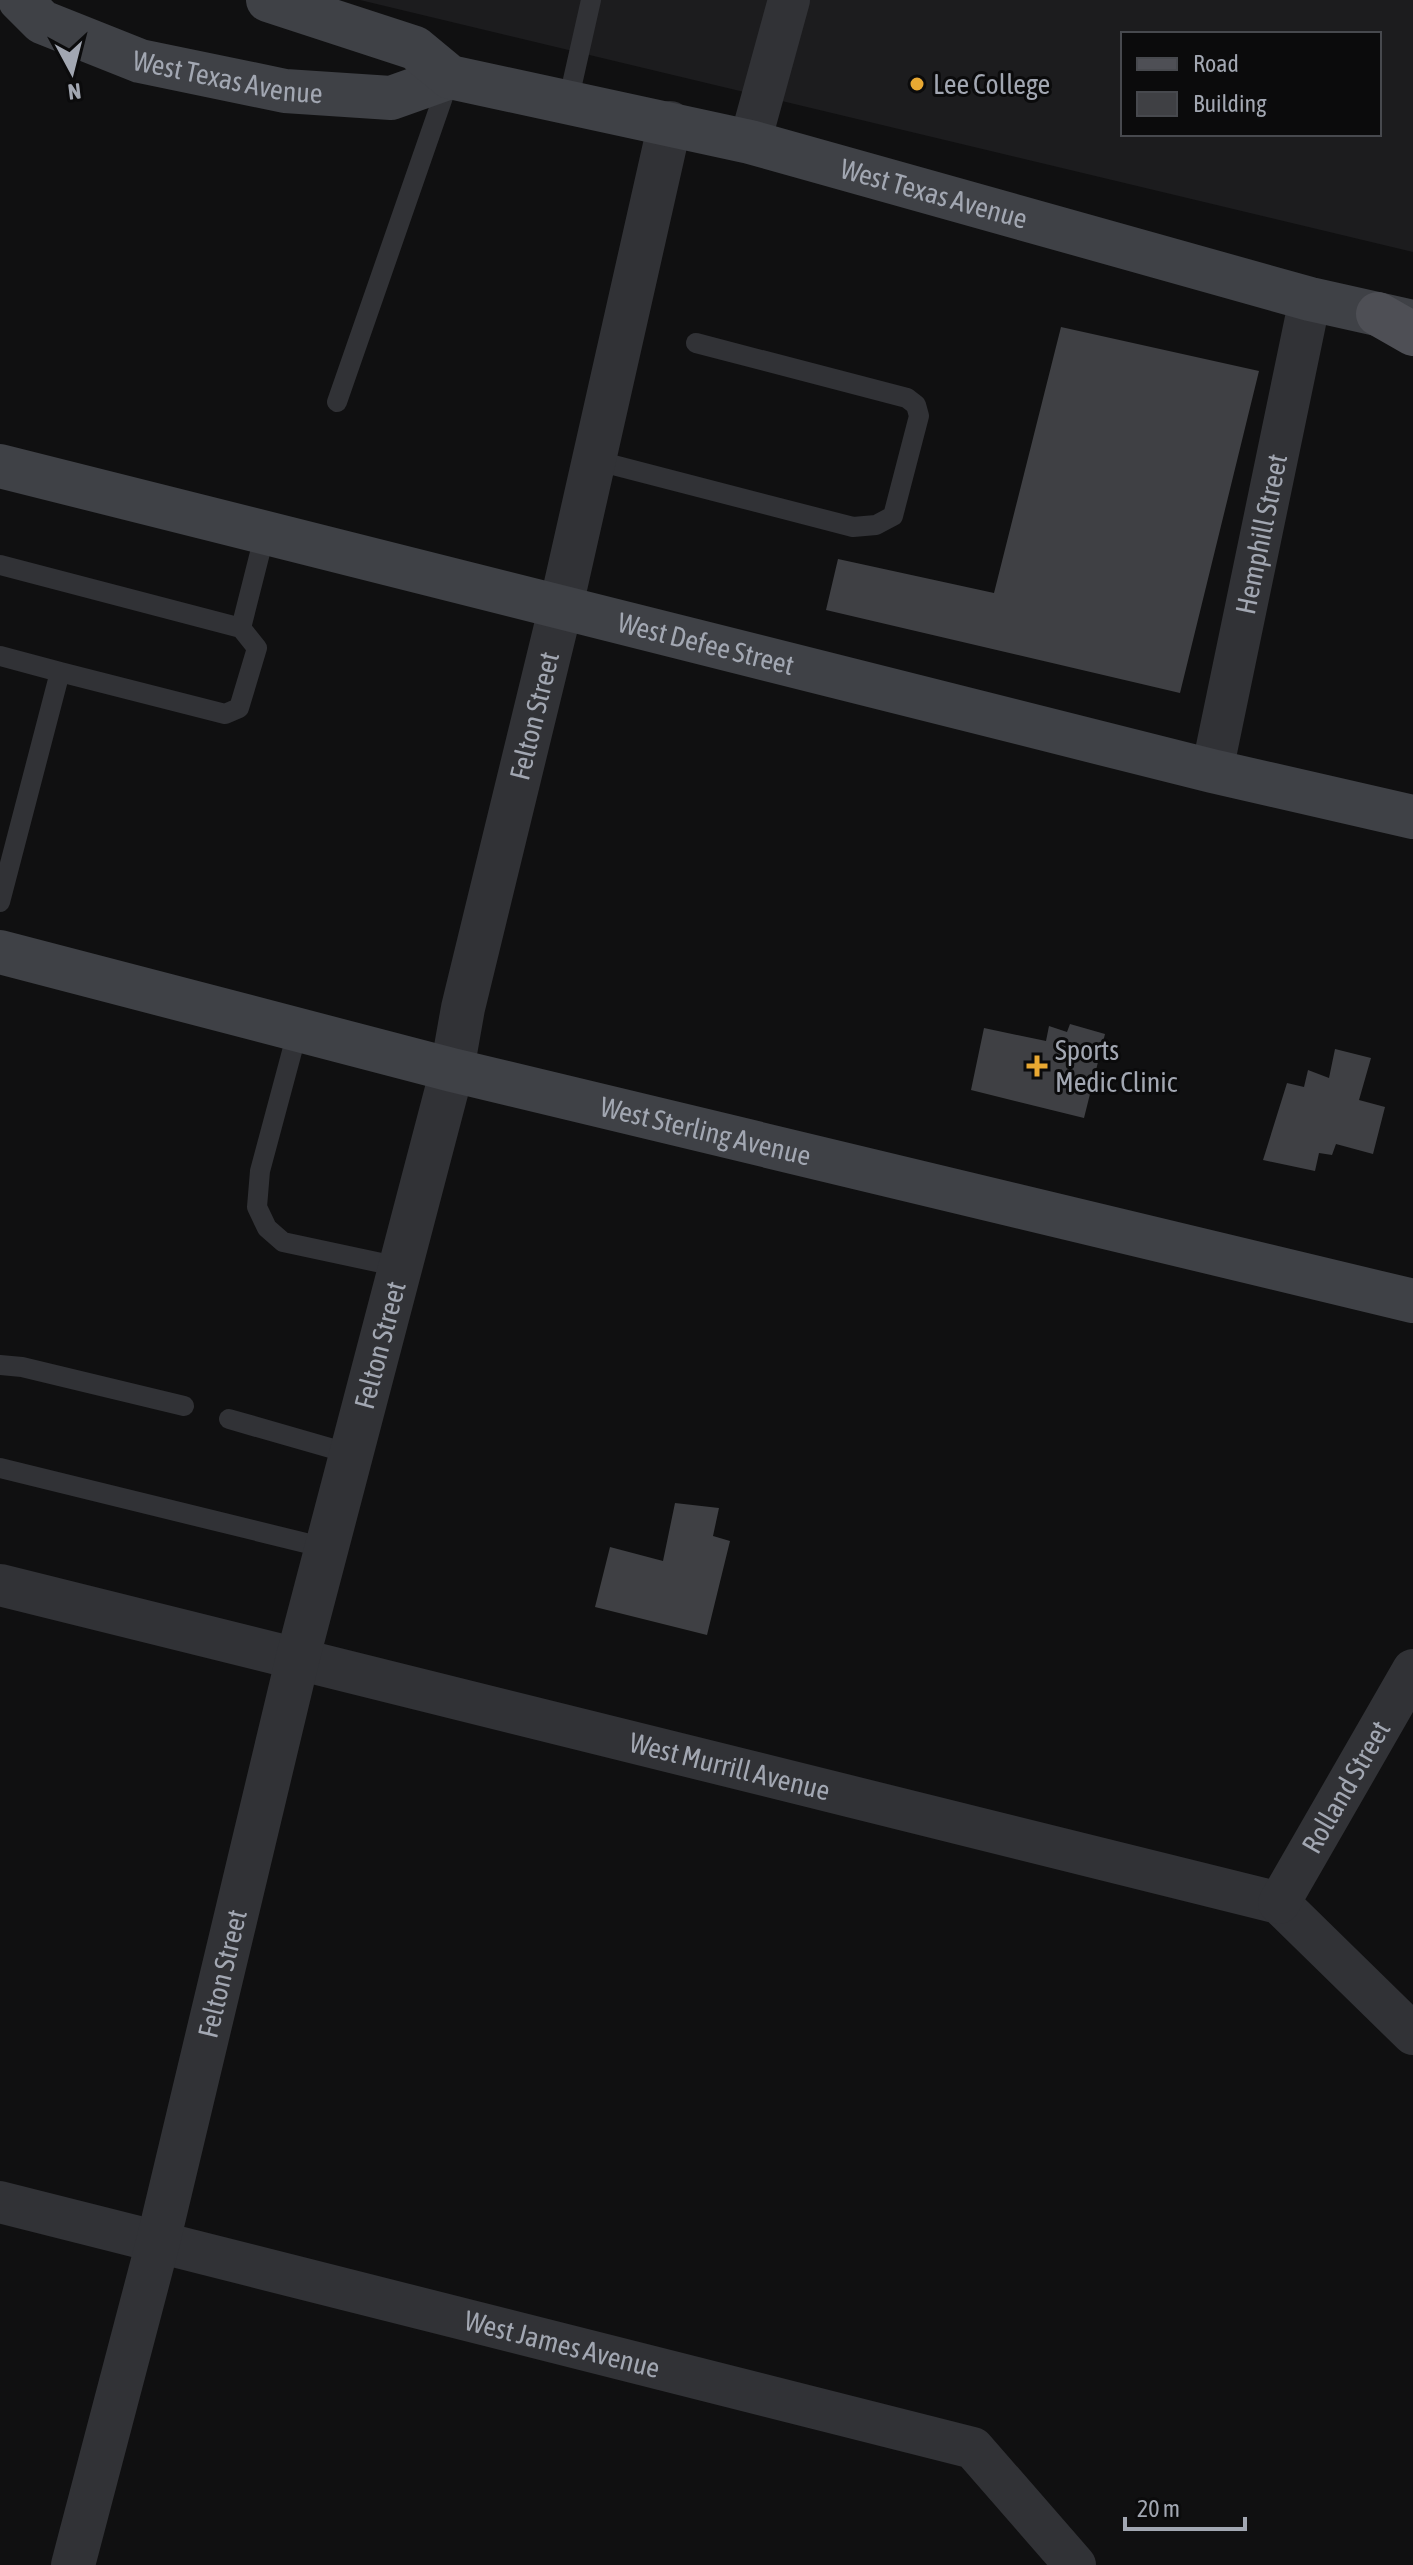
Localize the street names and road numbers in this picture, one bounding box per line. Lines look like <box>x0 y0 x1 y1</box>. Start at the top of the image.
street label: West Texas Avenue <box>130 44 324 109</box>
street label: West Texas Avenue <box>837 152 1031 235</box>
street label: Hemphill Street <box>1229 451 1293 617</box>
street label: West Defee Street <box>614 606 798 681</box>
street label: Felton Street <box>503 649 565 783</box>
street label: West Sterling Avenue <box>597 1090 814 1172</box>
street label: Felton Street <box>348 1278 412 1412</box>
street label: Rolland Street <box>1295 1715 1396 1859</box>
street label: West Murrill Avenue <box>626 1726 833 1807</box>
street label: Felton Street <box>191 1906 253 2041</box>
street label: West James Avenue <box>461 2304 663 2384</box>

